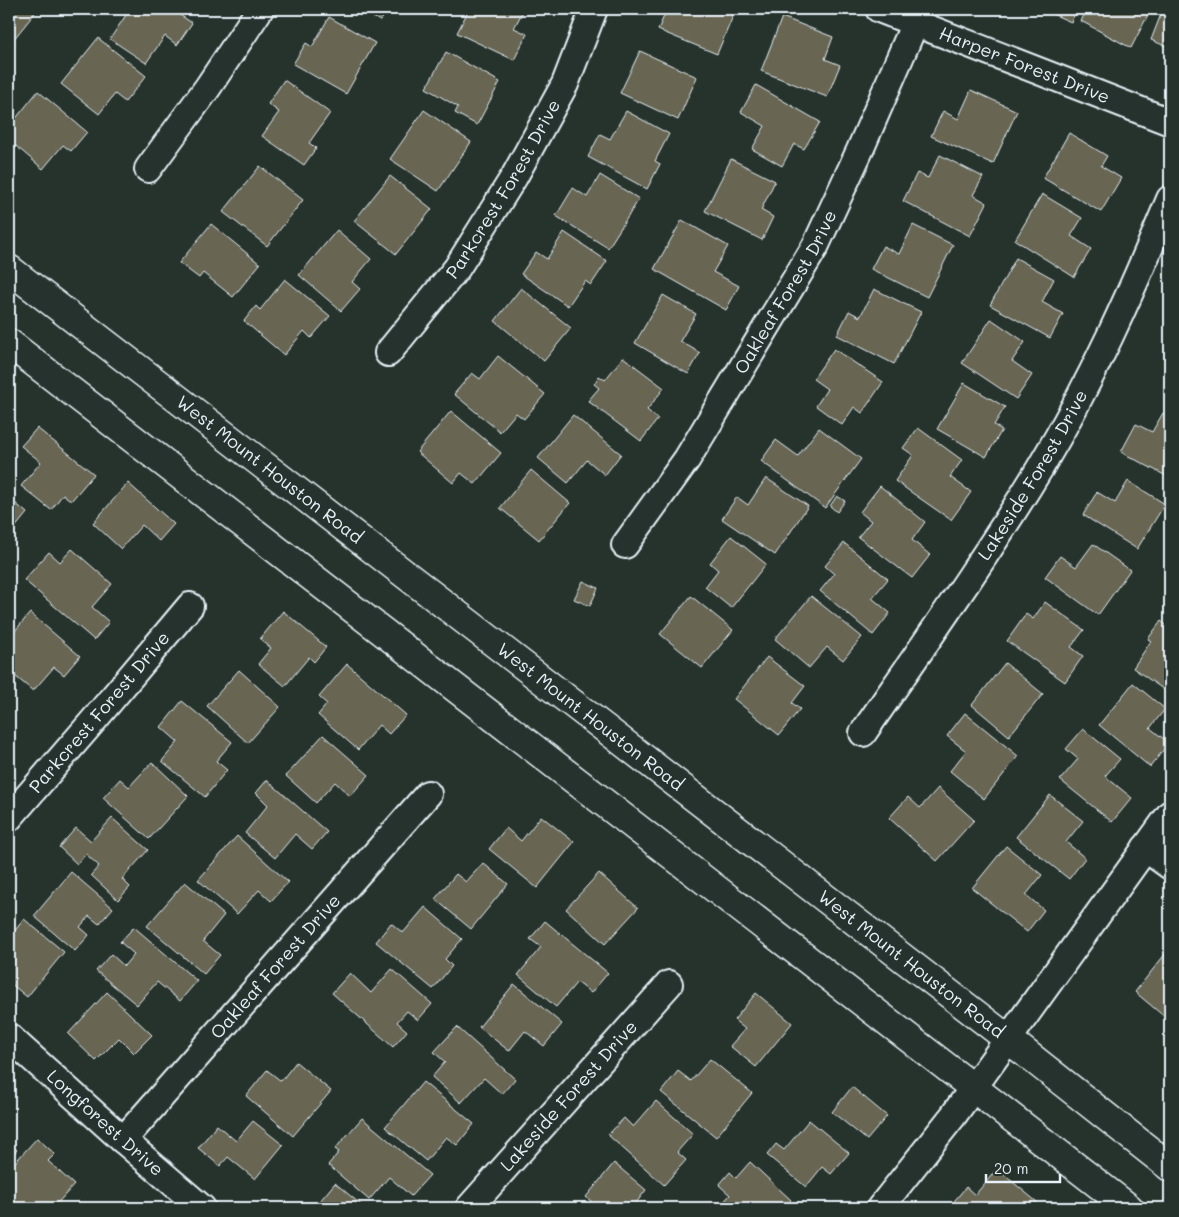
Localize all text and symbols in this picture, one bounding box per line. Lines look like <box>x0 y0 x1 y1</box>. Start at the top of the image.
street label: Harper Forest Drive <box>936 21 1114 109</box>
street label: Parkcrest Forest Drive <box>440 95 565 283</box>
street label: Oakleaf Forest Drive <box>728 206 841 378</box>
street label: Lakeside Forest Drive <box>972 385 1092 565</box>
street label: West Mount Houston Road <box>172 390 368 549</box>
street label: Parkcrest Forest Drive <box>23 626 174 798</box>
street label: West Mount Houston Road <box>493 637 689 796</box>
street label: West Mount Houston Road <box>814 884 1010 1043</box>
street label: Oakleaf Forest Drive <box>205 888 345 1044</box>
street label: Lakeside Forest Drive <box>494 1015 642 1176</box>
street label: Longforest Drive <box>42 1064 169 1181</box>
scale bar <box>986 1152 1060 1184</box>
text: 20 m <box>994 1158 1028 1178</box>

